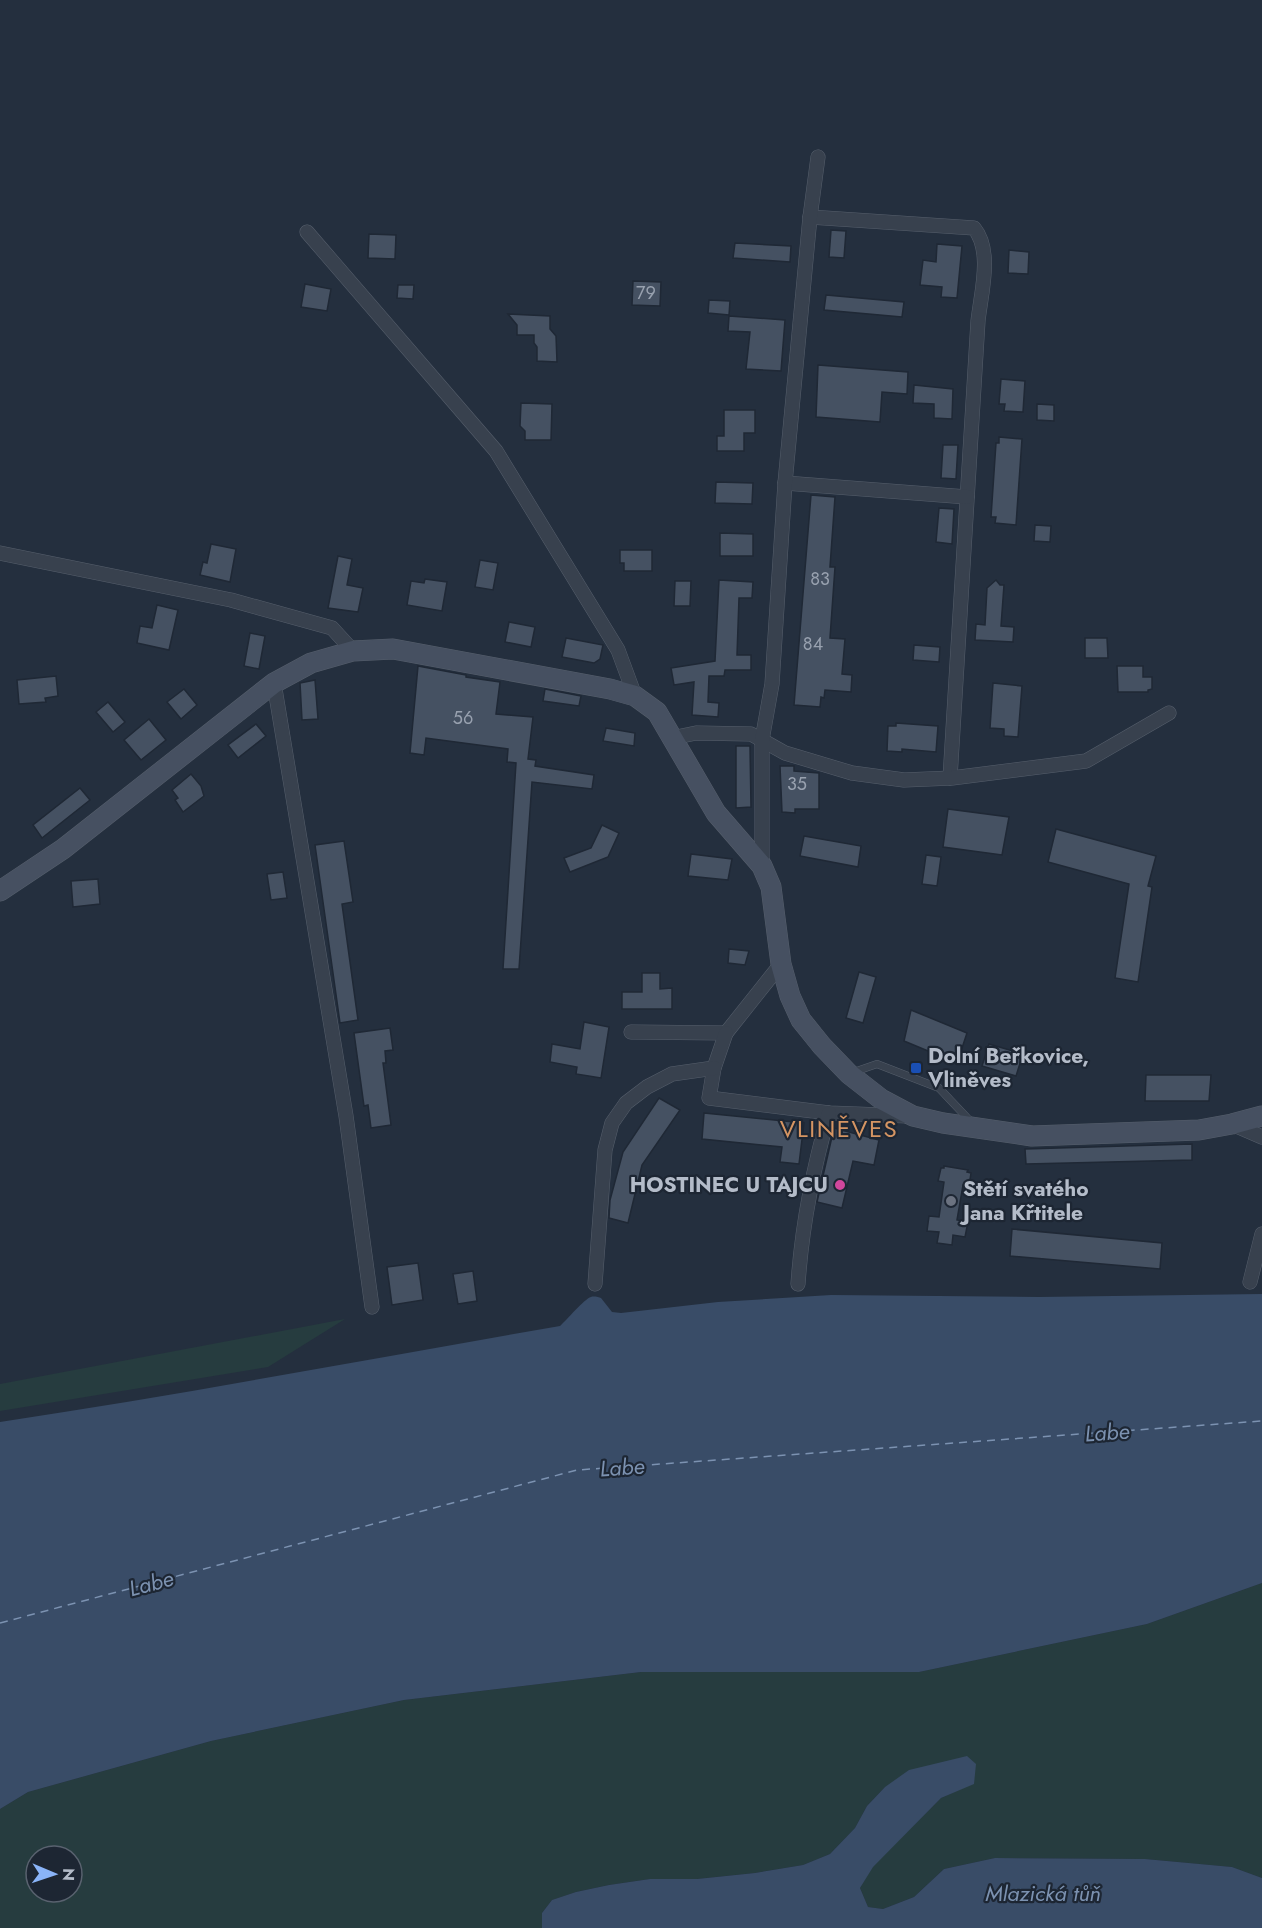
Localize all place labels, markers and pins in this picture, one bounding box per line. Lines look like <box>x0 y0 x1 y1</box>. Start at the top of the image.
place label: Dolní Beřkovice, Vliněves <box>927 1041 1089 1095</box>
marker: Dolní Beřkovice, Vliněves <box>909 1061 923 1075</box>
place label: HOSTINEC U TAJCU <box>630 1170 828 1200</box>
place label: Stětí svatého Jana Křtitele <box>959 1174 1089 1228</box>
marker: HOSTINEC U TAJCU <box>833 1178 847 1192</box>
marker: Stětí svatého Jana Křtitele <box>944 1194 958 1208</box>

